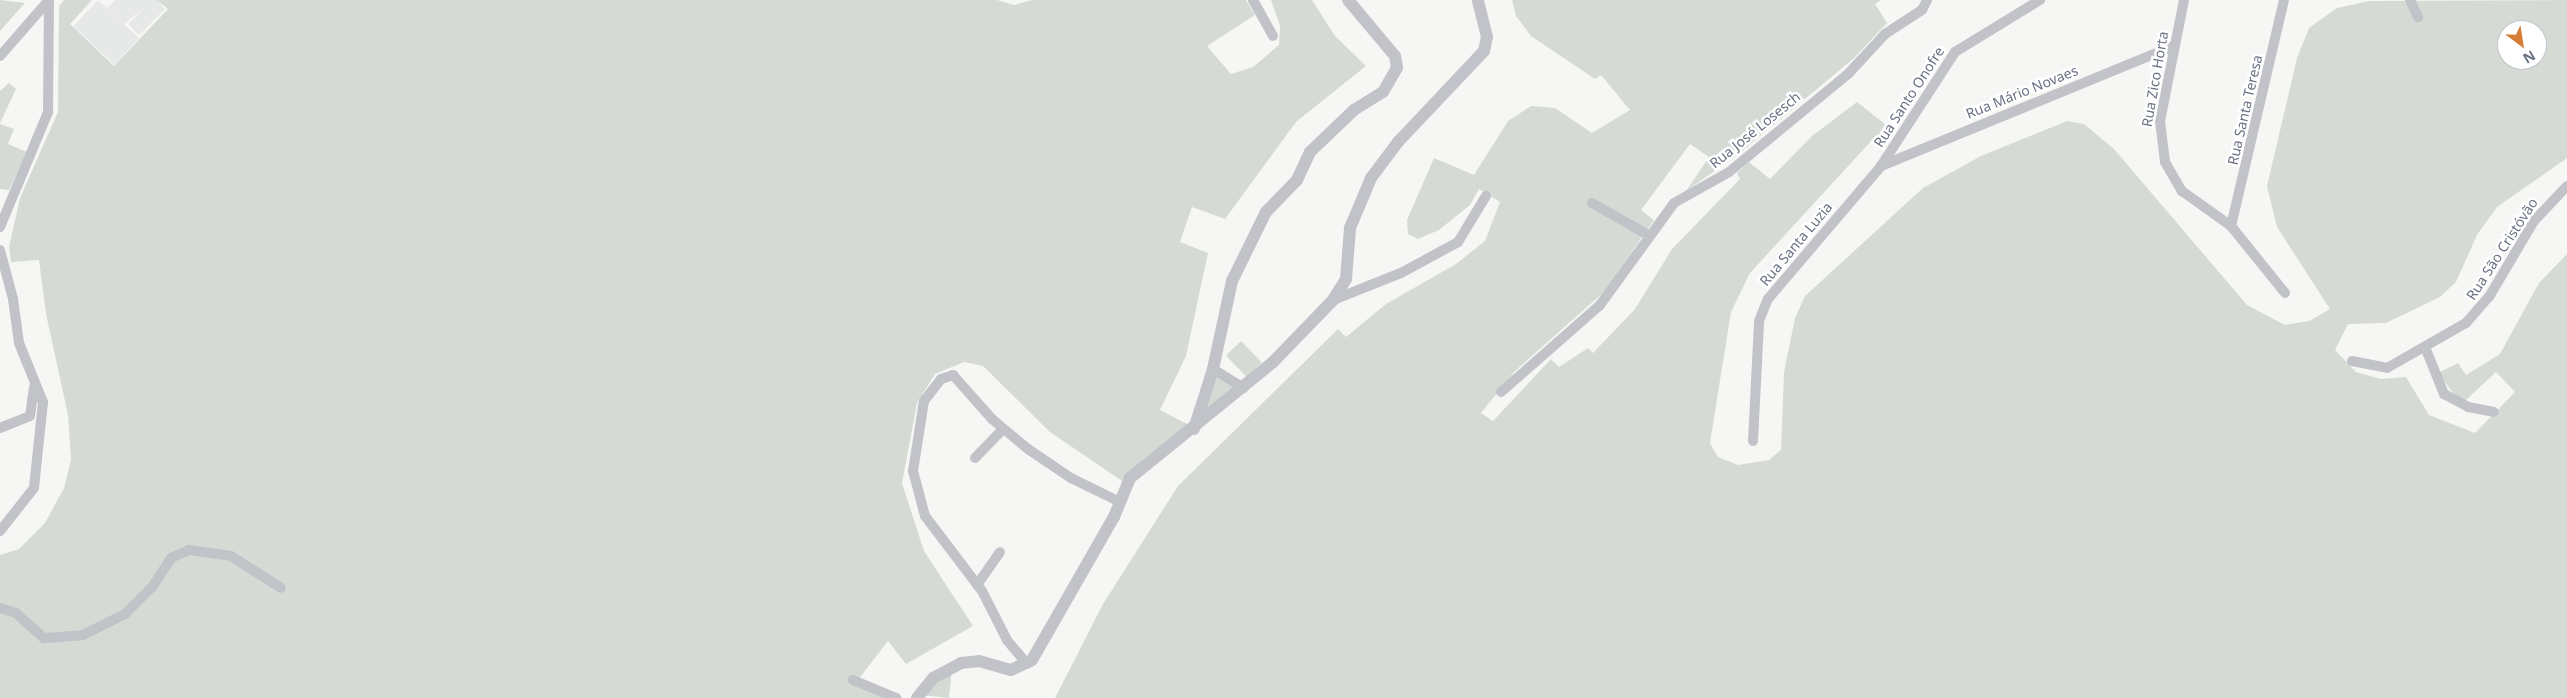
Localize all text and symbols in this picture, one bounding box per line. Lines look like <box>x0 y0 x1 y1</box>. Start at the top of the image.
north arrow <box>2497 20 2547 70</box>
street label: Rua Zico Horta <box>2138 30 2172 128</box>
street label: Rua Santo Onofre <box>1870 44 1948 150</box>
text: N <box>2520 46 2539 69</box>
street label: Rua Santa Teresa <box>2224 53 2266 167</box>
street label: Rua Mário Novaes <box>1964 62 2080 122</box>
street label: Rua José Losesch <box>1706 88 1804 172</box>
street label: Rua São Cristóvão <box>2463 195 2541 303</box>
street label: Rua Santa Luzia <box>1756 199 1836 289</box>

